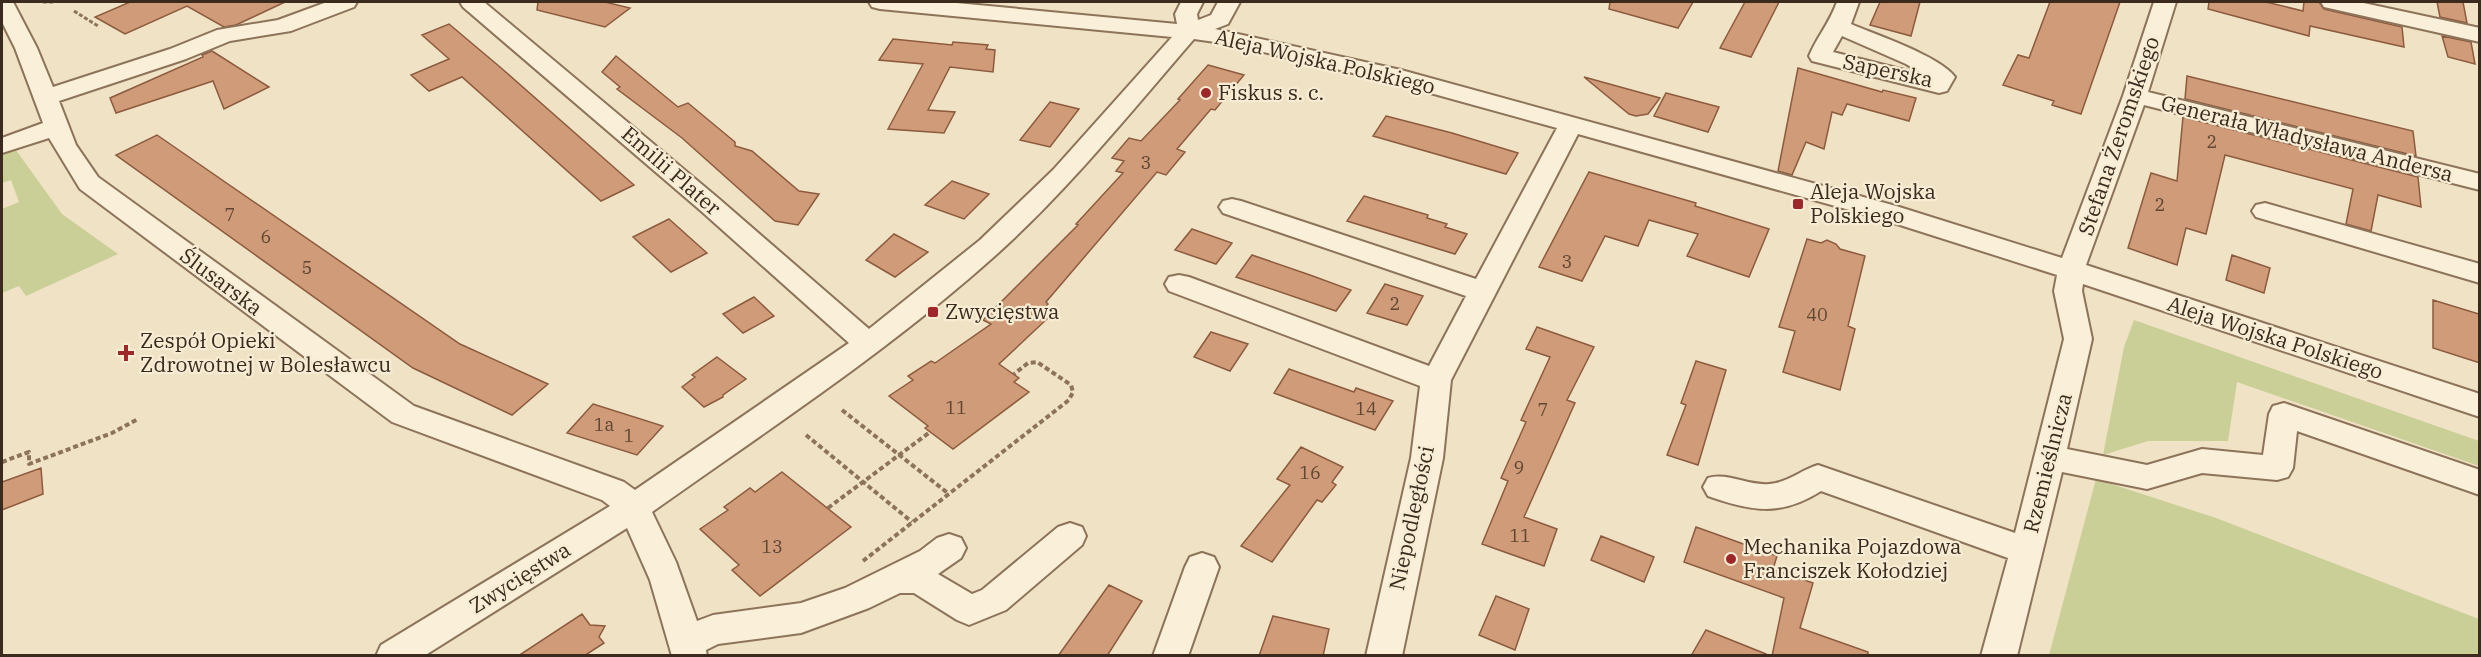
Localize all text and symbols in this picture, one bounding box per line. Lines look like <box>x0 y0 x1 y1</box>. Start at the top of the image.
street label: Aleja Wojska Polskiego <box>1212 22 1438 100</box>
street label: Stefana Żeromskiego <box>2071 32 2165 239</box>
street label: Saperska <box>1841 47 1936 93</box>
place label: Fiskus s. c. <box>1218 78 1324 106</box>
marker: Fiskus s. c. <box>1199 86 1213 100</box>
street label: Generała Władysława Andersa <box>2158 88 2456 188</box>
street label: Emilii Plater <box>616 119 728 222</box>
house number: 2 <box>2207 130 2217 153</box>
house number: 3 <box>1141 151 1151 174</box>
place label: Aleja Wojska Polskiego <box>1810 177 1936 229</box>
house number: 2 <box>2155 193 2165 216</box>
marker: Aleja Wojska Polskiego <box>1791 197 1805 211</box>
house number: 7 <box>225 203 235 226</box>
house number: 6 <box>261 225 271 248</box>
street label: Ślusarska <box>175 241 269 321</box>
house number: 3 <box>1562 250 1572 273</box>
house number: 5 <box>302 256 312 279</box>
street label: Aleja Wojska Polskiego <box>2164 289 2387 385</box>
house number: 2 <box>1390 292 1400 315</box>
place label: Zwycięstwa <box>945 297 1060 325</box>
house number: 40 <box>1806 303 1828 326</box>
marker: Zwycięstwa <box>926 305 940 319</box>
place label: Zespół Opieki Zdrowotnej w Bolesławcu <box>140 326 391 378</box>
marker: Zespół Opieki Zdrowotnej w Bolesławcu <box>117 344 135 362</box>
street label: Rzemieślnicza <box>2016 390 2078 536</box>
house number: 11 <box>945 396 967 419</box>
house number: 14 <box>1355 397 1377 420</box>
house number: 7 <box>1538 398 1548 421</box>
house number: 1a <box>594 413 614 436</box>
house number: 1 <box>624 424 634 447</box>
street label: Niepodległości <box>1382 443 1440 593</box>
house number: 9 <box>1514 456 1524 479</box>
house number: 16 <box>1299 461 1321 484</box>
house number: 11 <box>1509 524 1531 547</box>
place label: Mechanika Pojazdowa Franciszek Kołodziej <box>1743 532 1962 584</box>
street label: Zwycięstwa <box>463 535 575 619</box>
house number: 13 <box>761 535 783 558</box>
marker: Mechanika Pojazdowa Franciszek Kołodziej <box>1724 552 1738 566</box>

